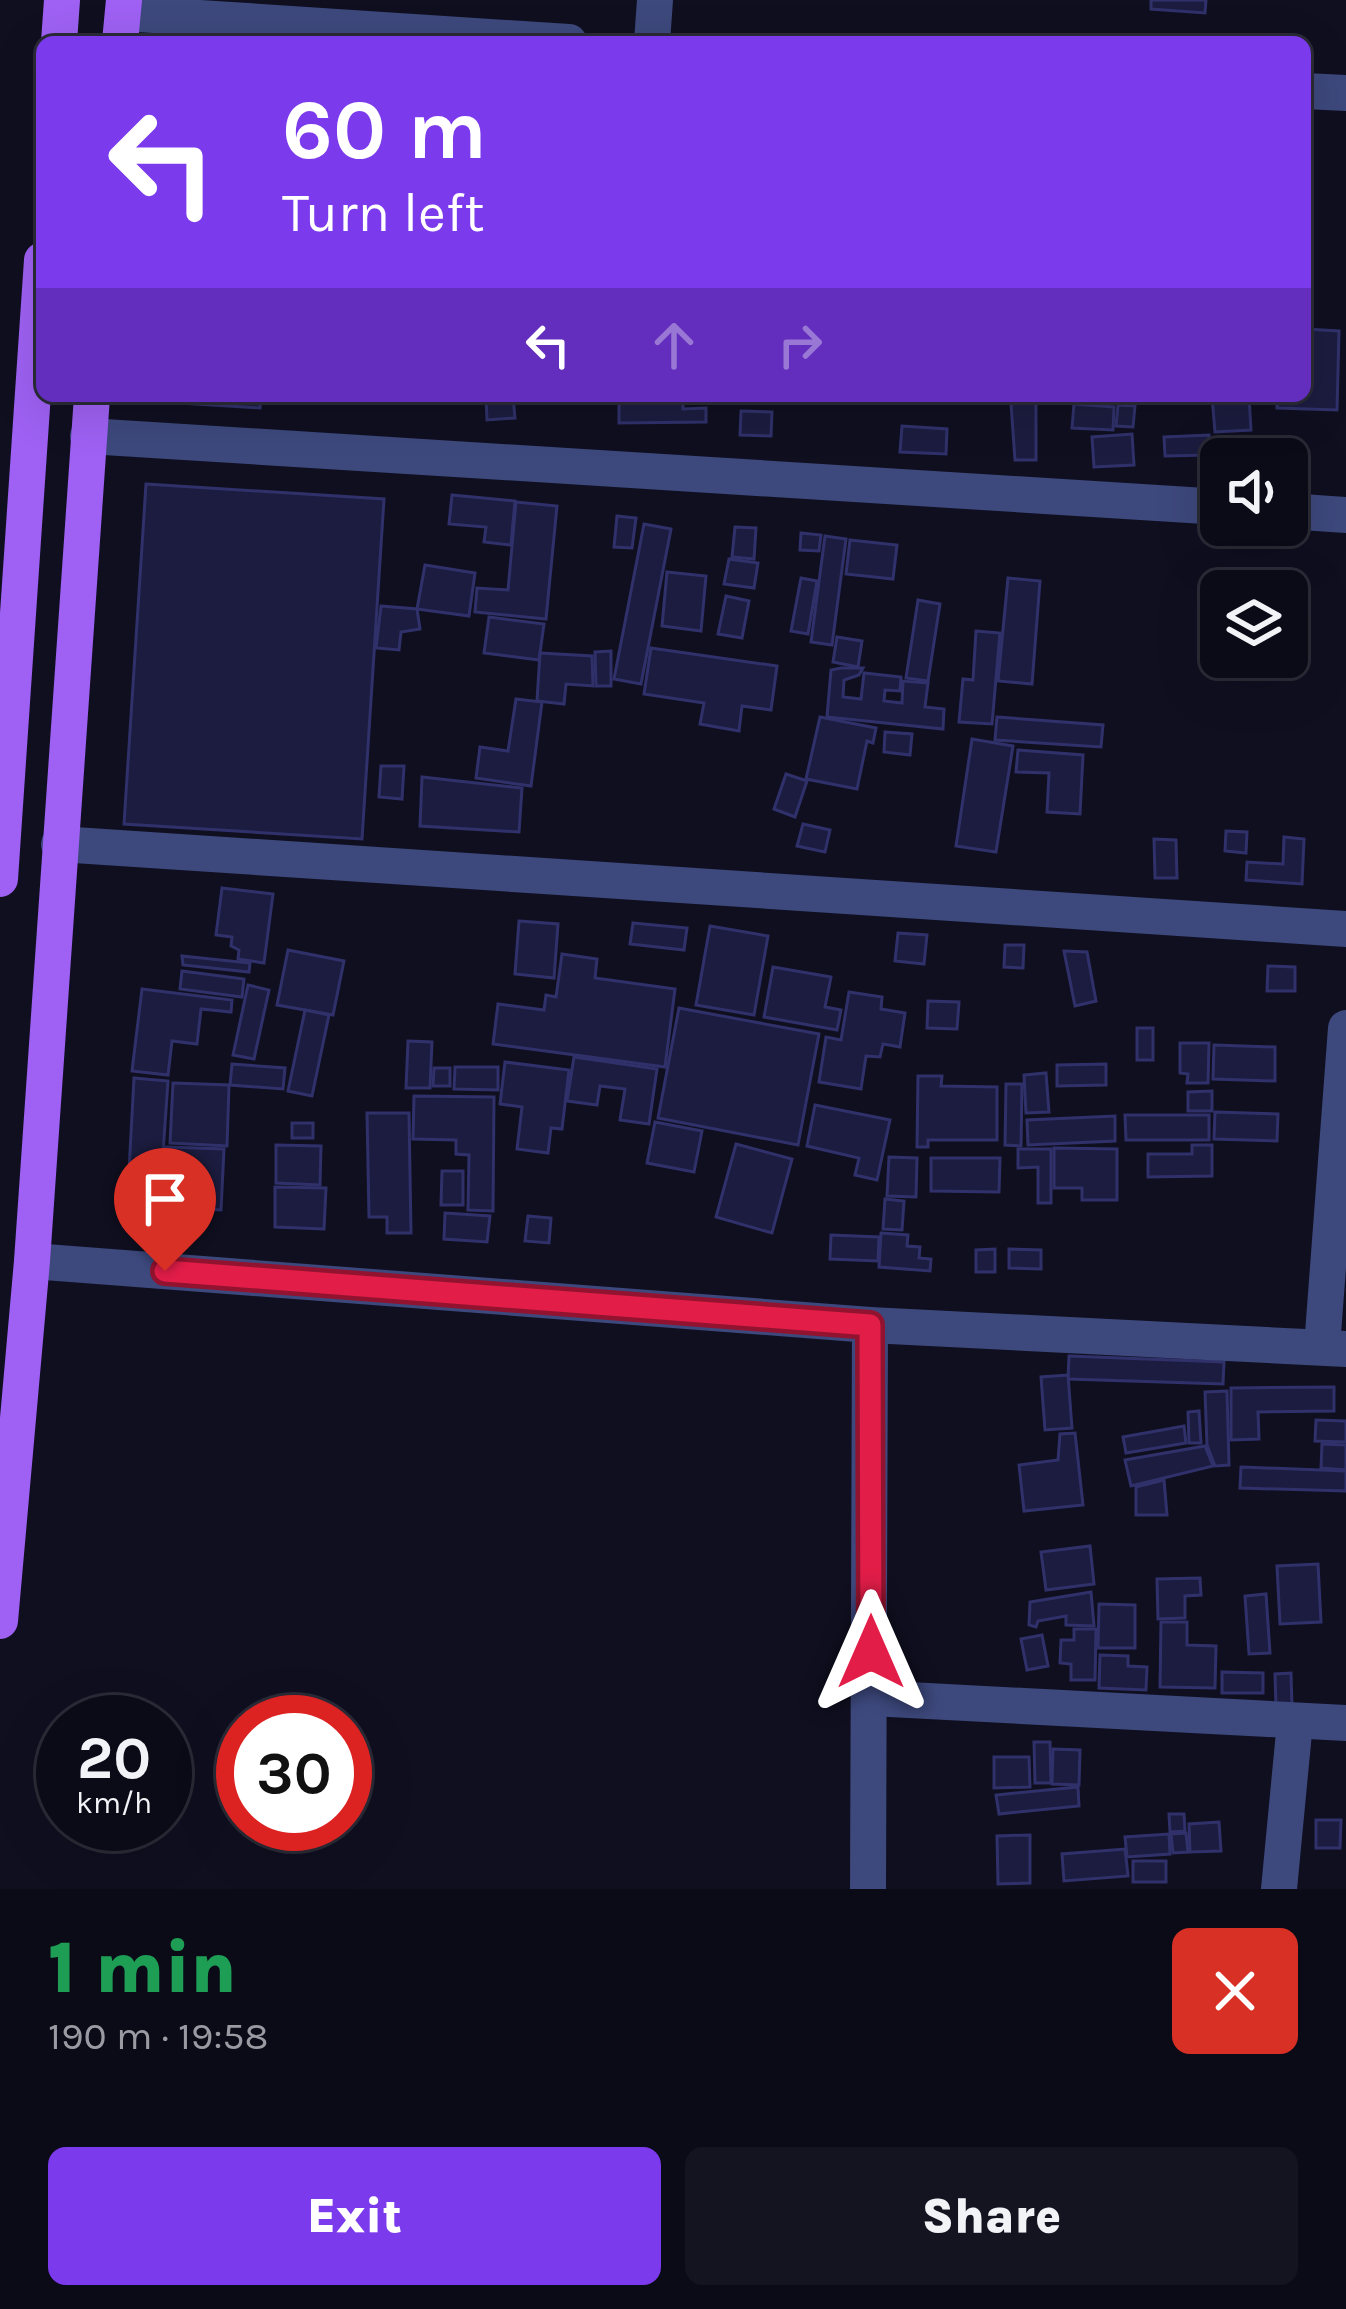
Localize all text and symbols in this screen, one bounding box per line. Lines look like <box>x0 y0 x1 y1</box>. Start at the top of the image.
text: 60 m <box>282 81 487 179</box>
icon: left <box>84 84 240 240</box>
text: Turn left <box>282 181 485 245</box>
icon: left <box>515 312 581 378</box>
icon: ahead <box>641 312 707 378</box>
icon: right <box>767 312 833 378</box>
map controls <box>1200 438 1308 678</box>
button: sound <box>1200 438 1308 546</box>
button: layers <box>1200 570 1308 678</box>
pin <box>114 1148 216 1271</box>
icon: arrive <box>132 1166 198 1232</box>
position arrow <box>808 1589 934 1715</box>
speed limit sign: 30 <box>216 1695 372 1851</box>
text: 20 <box>77 1723 151 1793</box>
text: km/h <box>76 1785 152 1821</box>
text: 1 min <box>48 1926 237 2010</box>
button: close <box>1172 1928 1298 2054</box>
text: 190 m · 19:58 <box>48 2013 268 2059</box>
button: Exit <box>48 2147 661 2285</box>
button: Share <box>685 2147 1298 2285</box>

